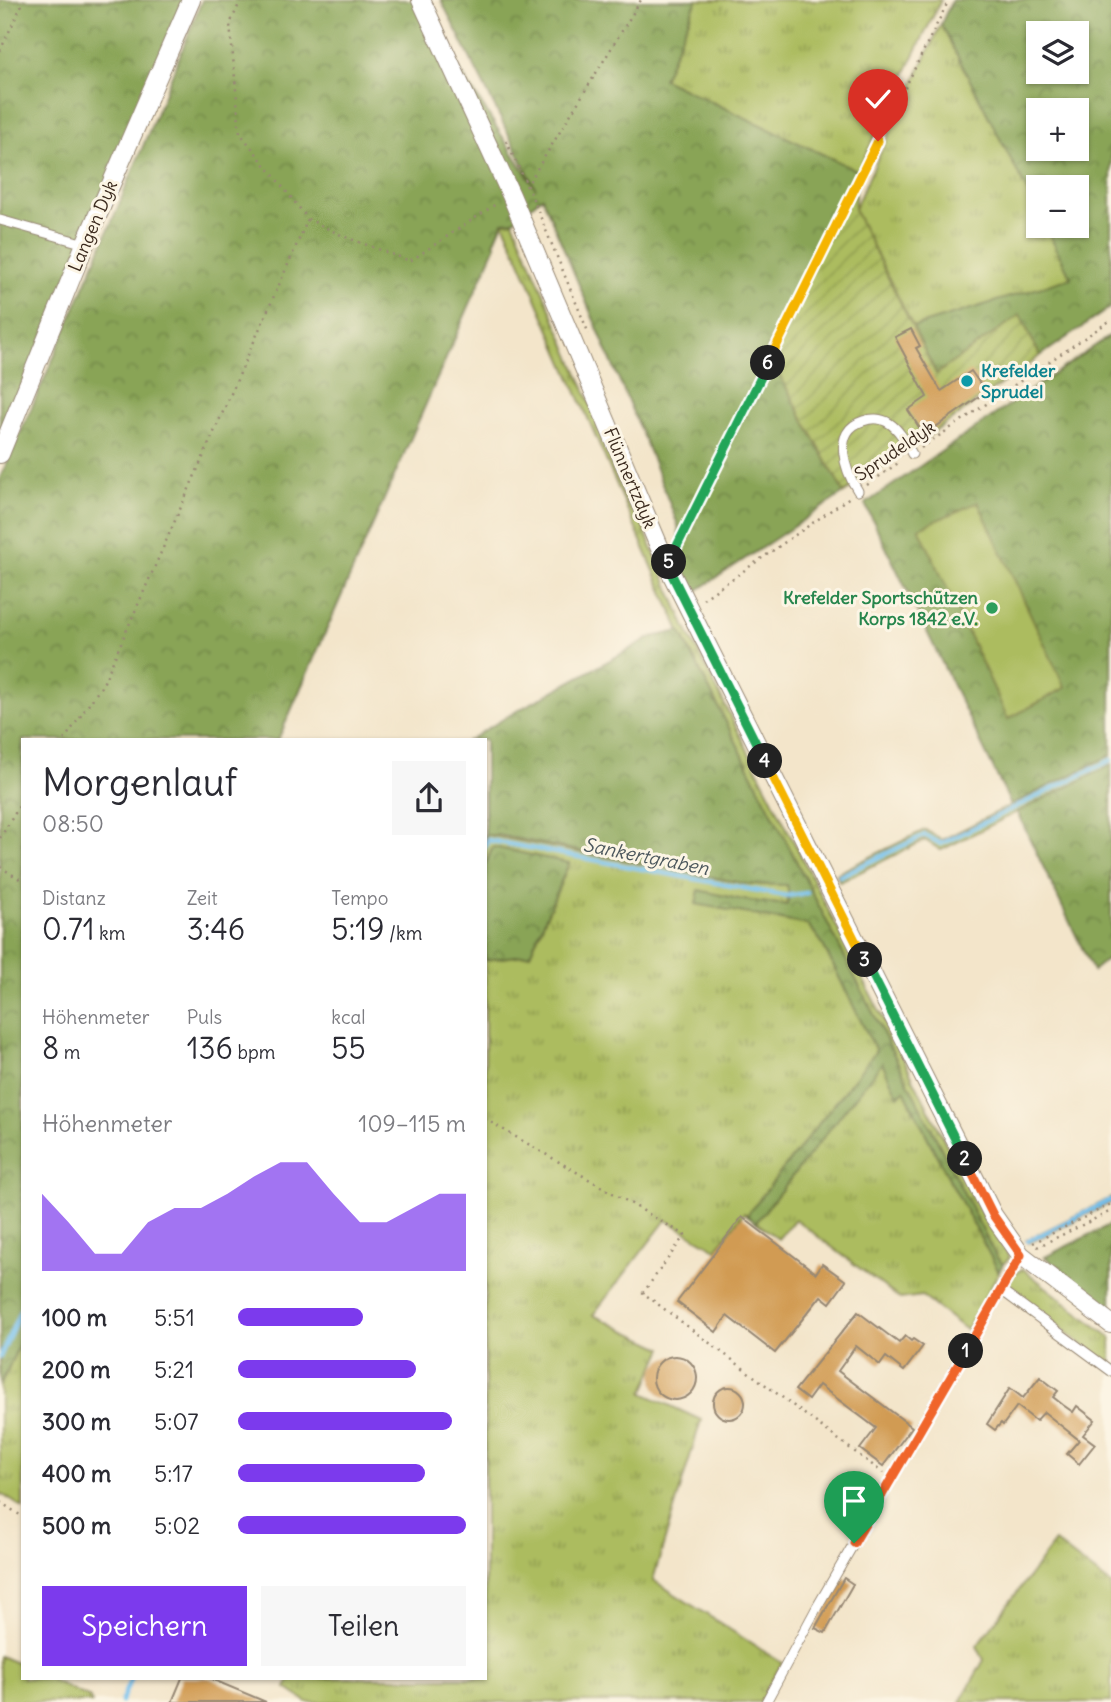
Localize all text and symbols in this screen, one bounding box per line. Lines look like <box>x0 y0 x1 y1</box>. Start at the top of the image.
map controls <box>1026 21 1089 238</box>
button: layers <box>1026 21 1089 84</box>
pin <box>848 69 908 141</box>
icon: check <box>859 80 897 118</box>
button: + <box>1026 98 1089 161</box>
button: − <box>1026 175 1089 238</box>
street label: Langen Dyk <box>63 177 122 275</box>
pin: 6 <box>750 346 786 380</box>
text: 6 <box>762 350 773 374</box>
place label: Krefelder Sprudel <box>981 359 1056 403</box>
marker: Krefelder Sprudel <box>959 373 975 389</box>
street label: Sprudeldyk <box>850 415 939 486</box>
street label: Flünnertzdyk <box>599 424 662 532</box>
pin: 5 <box>652 544 686 580</box>
text: 5 <box>663 549 674 573</box>
place label: Krefelder Sportschützen Korps 1842 e.V. <box>783 586 979 630</box>
marker: Krefelder Sportschützen Korps 1842 e.V. <box>984 600 1000 616</box>
pin: 4 <box>748 744 782 778</box>
text: 4 <box>759 748 770 772</box>
text: Morgenlauf <box>42 759 237 806</box>
button: share <box>392 761 466 835</box>
text: 08:50 <box>42 809 104 838</box>
water label: Sankertgraben <box>581 832 712 880</box>
text: Distanz <box>42 886 106 910</box>
text: Zeit <box>187 886 218 910</box>
text: Tempo <box>331 886 388 910</box>
text: 0.71 <box>42 910 95 948</box>
text: 3:46 <box>187 910 245 948</box>
text: 5:19 <box>331 910 385 948</box>
text: km <box>95 921 125 945</box>
text: /km <box>385 921 422 945</box>
pin: 3 <box>848 942 882 978</box>
text: 3 <box>859 947 870 971</box>
text: Höhenmeter <box>42 1005 150 1029</box>
text: Puls <box>187 1005 222 1029</box>
text: kcal <box>331 1005 366 1029</box>
text: 8 <box>42 1029 59 1067</box>
text: 136 <box>187 1029 233 1067</box>
text: 55 <box>331 1029 366 1067</box>
text: m <box>59 1040 80 1064</box>
text: bpm <box>233 1040 275 1064</box>
text: Höhenmeter <box>42 1109 172 1138</box>
text: 109–115 m <box>358 1109 466 1138</box>
pin: 2 <box>948 1142 982 1176</box>
text: 2 <box>959 1146 970 1170</box>
text: 100 m <box>42 1303 107 1332</box>
text: 5:51 <box>154 1303 195 1332</box>
pin: 1 <box>948 1334 984 1368</box>
text: 1 <box>962 1338 969 1362</box>
text: 200 m <box>42 1355 111 1384</box>
text: 5:21 <box>154 1355 194 1384</box>
text: 300 m <box>42 1407 111 1436</box>
text: 5:07 <box>154 1407 199 1436</box>
text: 400 m <box>42 1459 111 1488</box>
text: 5:17 <box>154 1459 193 1488</box>
pin <box>824 1471 884 1543</box>
icon: arrive <box>835 1482 873 1520</box>
text: 500 m <box>42 1511 111 1540</box>
text: 5:02 <box>154 1511 200 1540</box>
button: Speichern <box>42 1586 247 1666</box>
button: Teilen <box>261 1586 466 1666</box>

